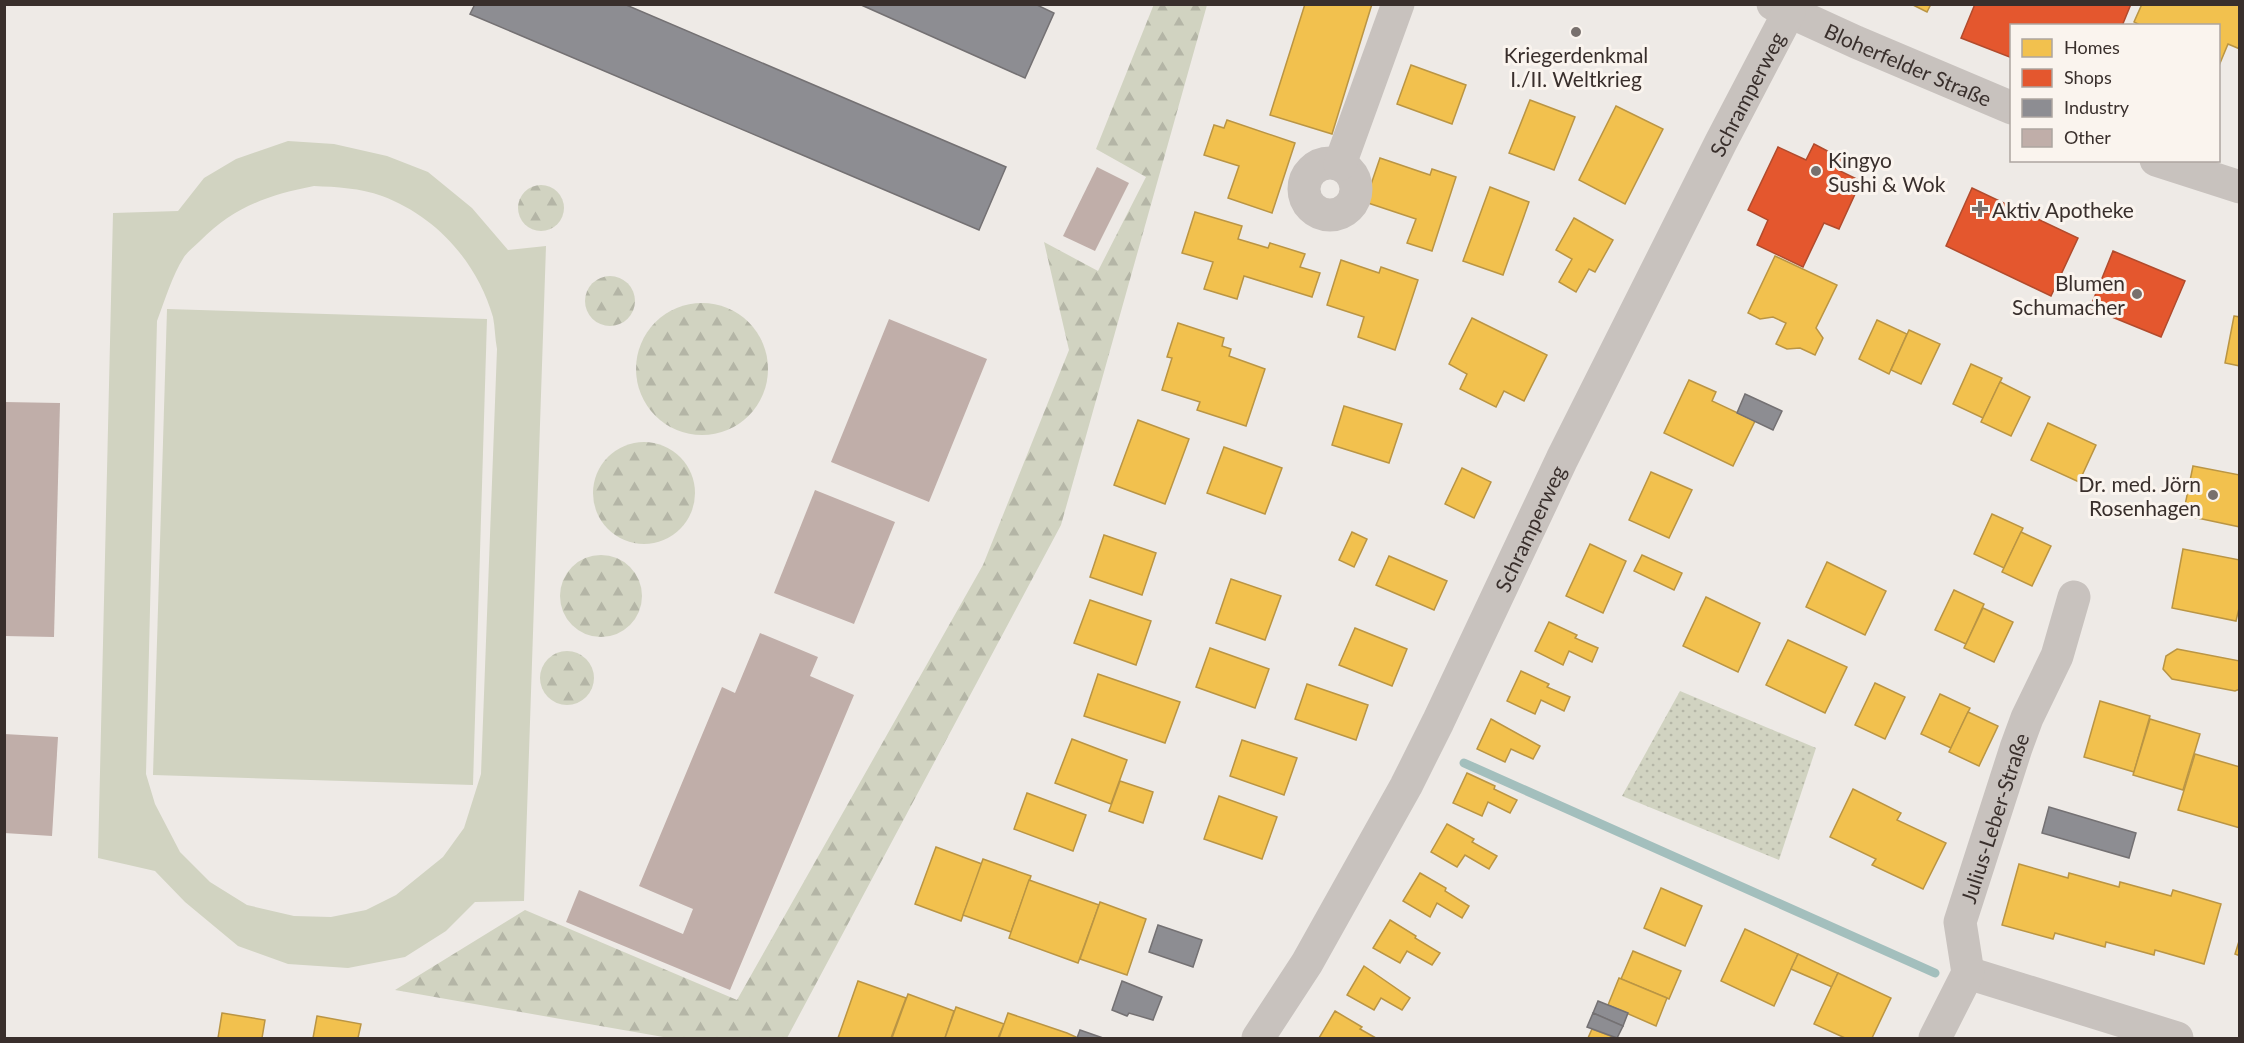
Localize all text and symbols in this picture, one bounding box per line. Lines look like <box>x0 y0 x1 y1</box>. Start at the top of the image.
street label: Bloherfelder Straße <box>1821 17 1995 110</box>
legend <box>2010 24 2220 162</box>
marker: Kriegerdenkmal I./II. Weltkrieg <box>1569 25 1583 39</box>
street label: Schramperweg <box>1704 27 1789 160</box>
text: Homes <box>2064 36 2120 58</box>
place label: Kriegerdenkmal I./II. Weltkrieg <box>1504 42 1648 91</box>
text: Shops <box>2064 66 2112 88</box>
text: Industry <box>2064 96 2130 118</box>
text: Other <box>2064 126 2111 148</box>
place label: Kingyo Sushi & Wok <box>1828 147 1946 196</box>
marker: Kingyo Sushi & Wok <box>1809 164 1823 178</box>
place label: Aktiv Apotheke <box>1992 197 2134 222</box>
marker: Aktiv Apotheke <box>1973 202 1987 216</box>
place label: Blumen Schumacher <box>2012 270 2125 319</box>
marker: Blumen Schumacher <box>2130 287 2144 301</box>
street label: Schramperweg <box>1489 461 1570 596</box>
place label: Dr. med. Jörn Rosenhagen <box>2078 471 2201 520</box>
marker: Dr. med. Jörn Rosenhagen <box>2206 488 2220 502</box>
street label: Julius-Leber-Straße <box>1954 729 2033 906</box>

